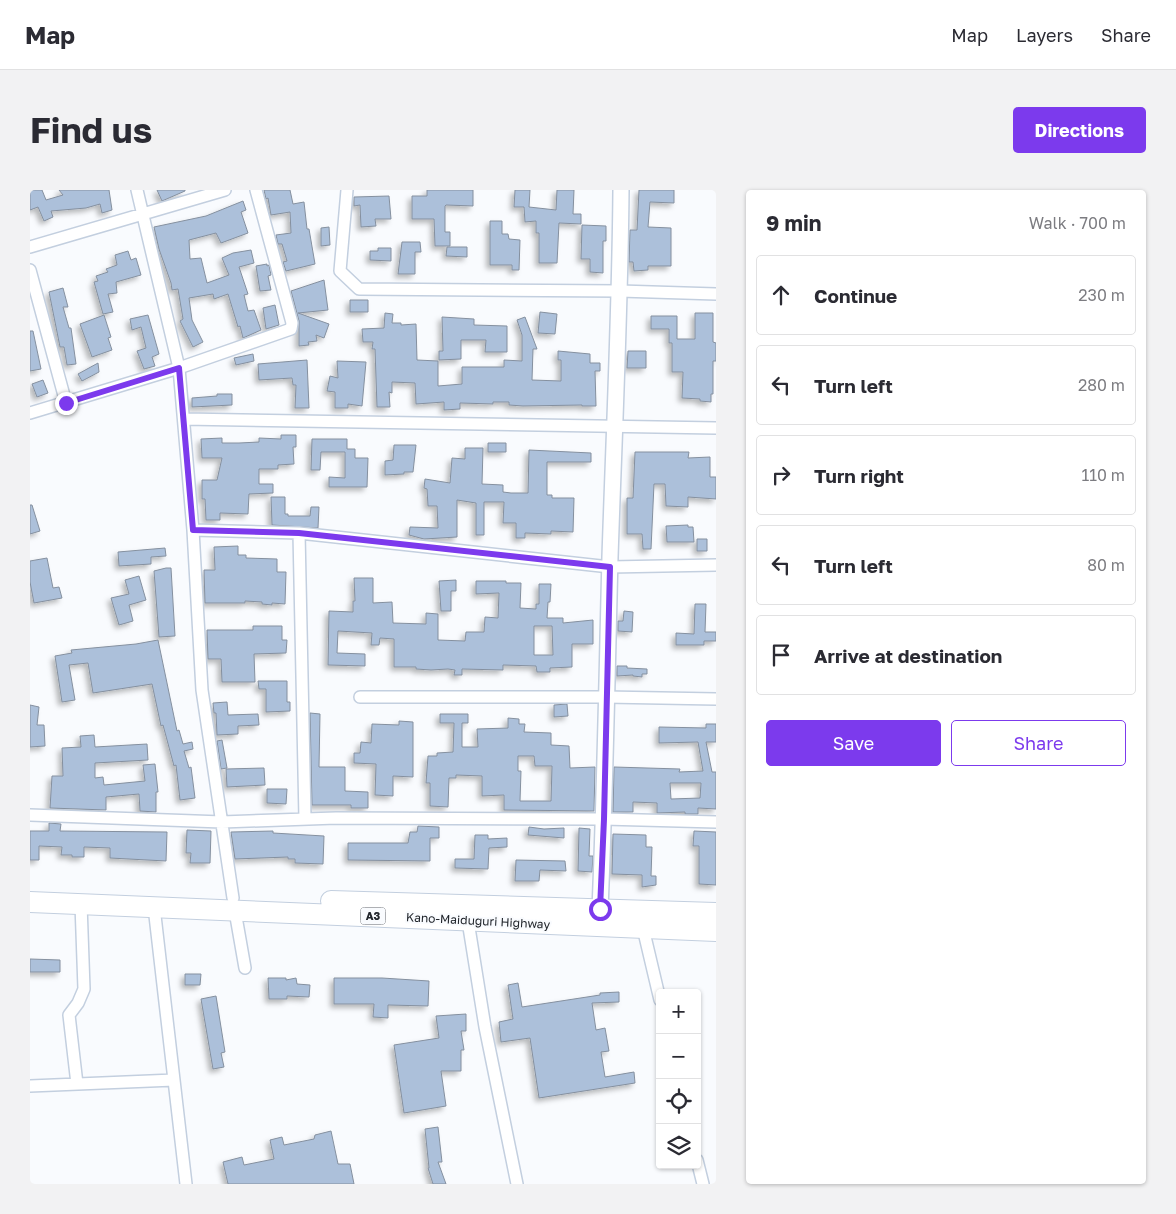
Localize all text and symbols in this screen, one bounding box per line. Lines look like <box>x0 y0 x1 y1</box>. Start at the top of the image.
text: Map <box>25 20 75 49</box>
text: Map <box>951 24 988 46</box>
text: Layers <box>1016 24 1073 46</box>
text: Share <box>1101 24 1151 46</box>
button: Directions <box>1013 107 1146 153</box>
text: Find us <box>30 109 152 151</box>
text: 9 min <box>766 210 821 236</box>
text: Walk · 700 m <box>1029 213 1126 233</box>
icon: ahead <box>767 281 795 309</box>
text: Continue <box>814 284 897 307</box>
text: 230 m <box>1078 285 1125 305</box>
icon: left <box>767 371 795 399</box>
text: Turn left <box>814 374 893 397</box>
text: 280 m <box>1078 375 1125 395</box>
route end <box>55 392 78 415</box>
icon: right <box>767 461 795 489</box>
text: Turn right <box>814 464 904 487</box>
text: 110 m <box>1081 465 1125 485</box>
icon: left <box>767 551 795 579</box>
text: Turn left <box>814 554 893 577</box>
text: 80 m <box>1087 555 1125 575</box>
icon: arrive <box>767 641 795 669</box>
text: Arrive at destination <box>814 644 1002 667</box>
button: Save <box>766 720 941 766</box>
button: Share <box>951 720 1126 766</box>
route start <box>589 898 612 921</box>
road number: A3 <box>360 908 386 924</box>
street label: Kano-Maiduguri Highway <box>406 909 551 932</box>
map controls <box>656 989 701 1169</box>
button: + <box>656 989 701 1034</box>
button: − <box>656 1034 701 1079</box>
button: locate <box>656 1079 701 1124</box>
button: layers <box>656 1124 701 1169</box>

